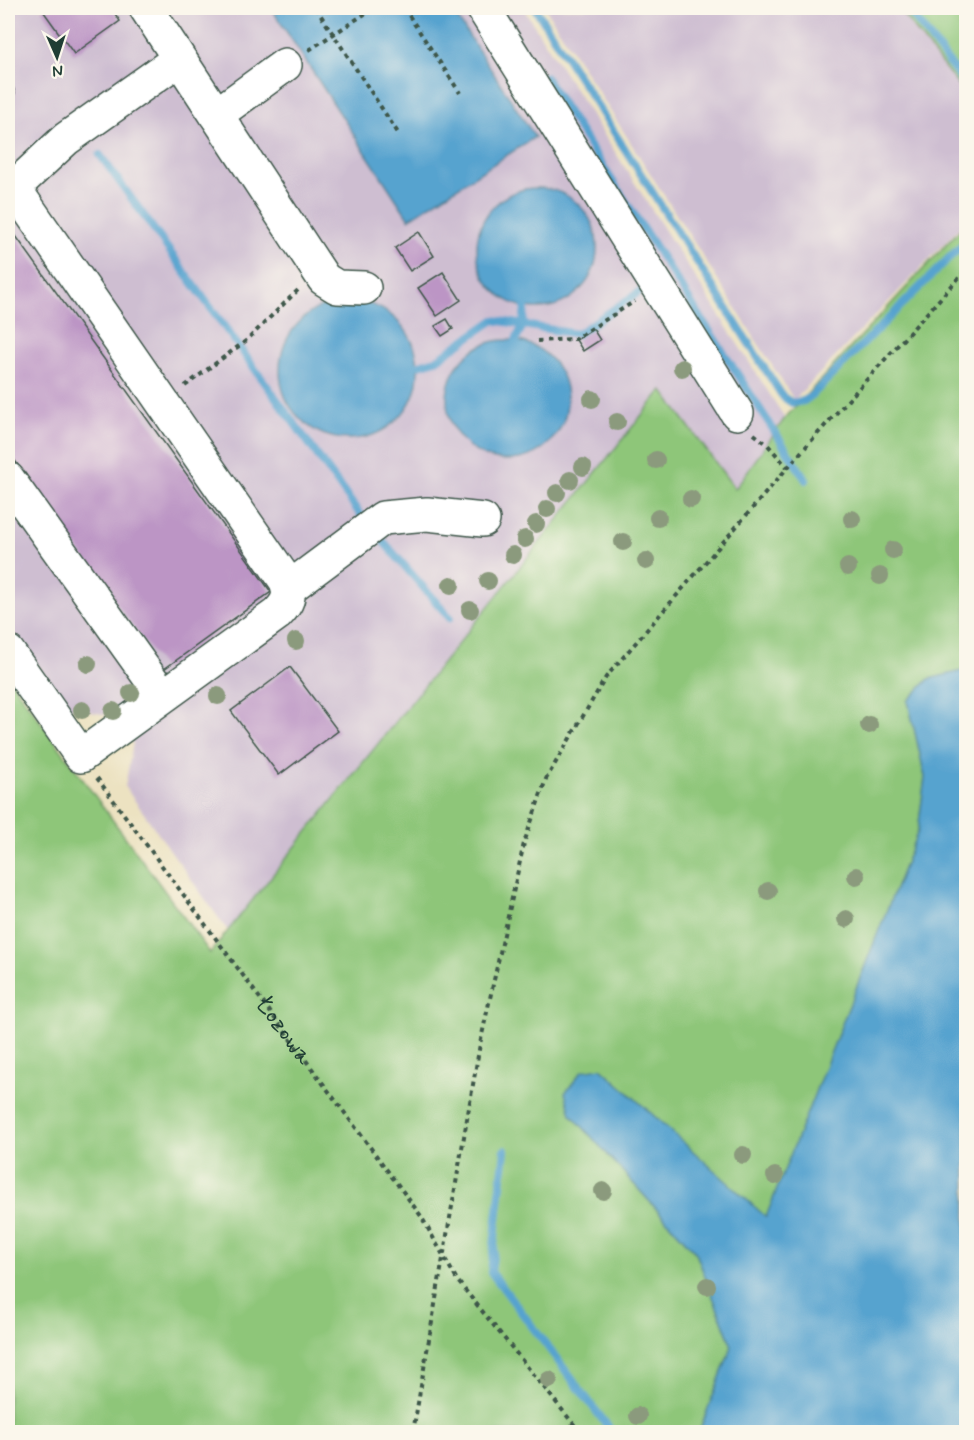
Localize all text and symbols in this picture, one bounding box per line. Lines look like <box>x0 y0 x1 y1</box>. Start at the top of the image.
north arrow <box>27 27 87 87</box>
text: N <box>52 60 64 81</box>
street label: Łozowa <box>248 990 320 1071</box>

